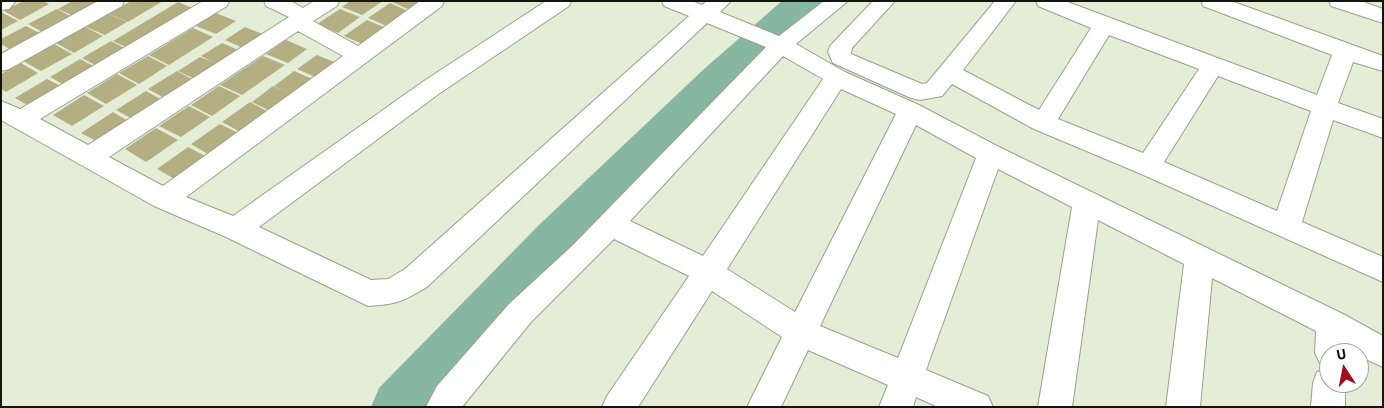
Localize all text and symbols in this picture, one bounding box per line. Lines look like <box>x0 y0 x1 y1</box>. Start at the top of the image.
north arrow <box>1319 343 1369 393</box>
text: U <box>1335 344 1348 364</box>

